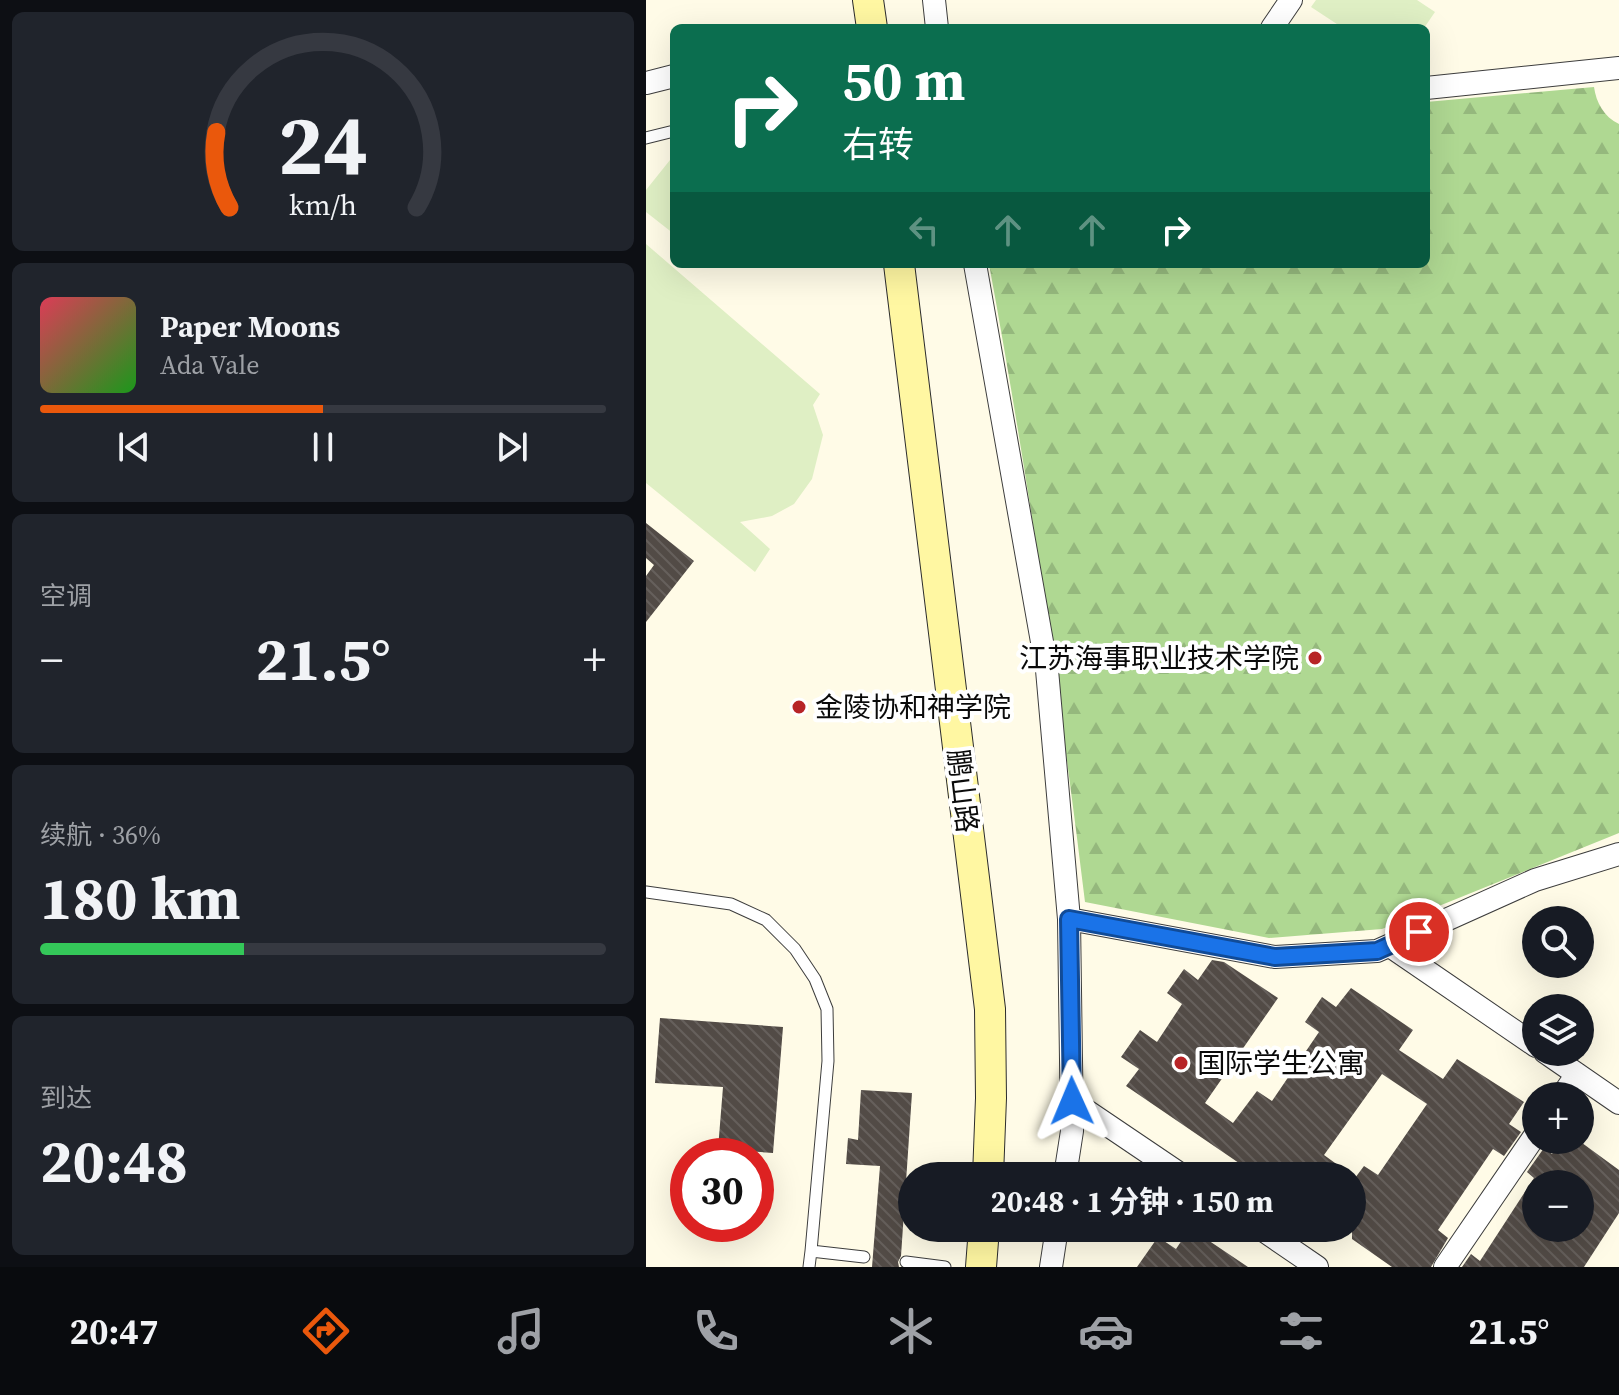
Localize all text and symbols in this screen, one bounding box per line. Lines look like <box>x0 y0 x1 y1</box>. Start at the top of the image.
text: 50 m <box>842 42 965 119</box>
icon: right <box>710 56 814 160</box>
text: 24 <box>278 87 368 201</box>
text: 右转 <box>842 120 914 169</box>
text: km/h <box>289 185 357 225</box>
icon: left <box>902 208 946 252</box>
icon: ahead <box>986 208 1030 252</box>
icon: ahead <box>1070 208 1114 252</box>
icon: right <box>1154 208 1198 252</box>
text: Paper Moons <box>160 306 340 347</box>
text: Ada Vale <box>160 347 259 383</box>
icon: previous <box>112 425 156 469</box>
icon: pause <box>301 425 345 469</box>
icon: next <box>490 425 534 469</box>
text: 空调 <box>40 578 92 614</box>
text: 21.5° <box>255 618 391 700</box>
text: − <box>40 629 63 690</box>
text: + <box>583 629 606 690</box>
place label: 江苏海事职业技术学院 <box>1019 639 1299 677</box>
marker: 江苏海事职业技术学院 <box>1306 649 1324 667</box>
place label: 金陵协和神学院 <box>815 688 1011 726</box>
marker: 金陵协和神学院 <box>790 698 808 716</box>
street label: 鹏山路 <box>939 747 987 835</box>
text: 续航 · 36% <box>40 817 161 853</box>
text: 180 km <box>40 857 241 939</box>
pin <box>1385 898 1453 966</box>
map controls <box>1522 906 1594 1242</box>
button: search <box>1522 906 1594 978</box>
icon: arrive <box>1397 910 1441 954</box>
button: layers <box>1522 994 1594 1066</box>
place label: 国际学生公寓 <box>1197 1044 1365 1082</box>
marker: 国际学生公寓 <box>1172 1054 1190 1072</box>
position arrow <box>1030 1059 1114 1143</box>
text: 到达 <box>40 1080 92 1116</box>
button: + <box>1522 1082 1594 1154</box>
text: 20:48 <box>40 1120 188 1202</box>
speed limit sign: 30 <box>670 1138 774 1242</box>
button: − <box>1522 1170 1594 1242</box>
text: 20:48 · 1 分钟 · 150 m <box>991 1181 1273 1222</box>
icon: directions <box>298 1303 354 1359</box>
icon: music <box>493 1303 549 1359</box>
icon: phone <box>688 1303 744 1359</box>
icon: climate <box>883 1303 939 1359</box>
icon: car <box>1078 1303 1134 1359</box>
icon: filters <box>1273 1303 1329 1359</box>
text: 20:47 <box>70 1307 158 1356</box>
text: 21.5° <box>1468 1307 1549 1356</box>

